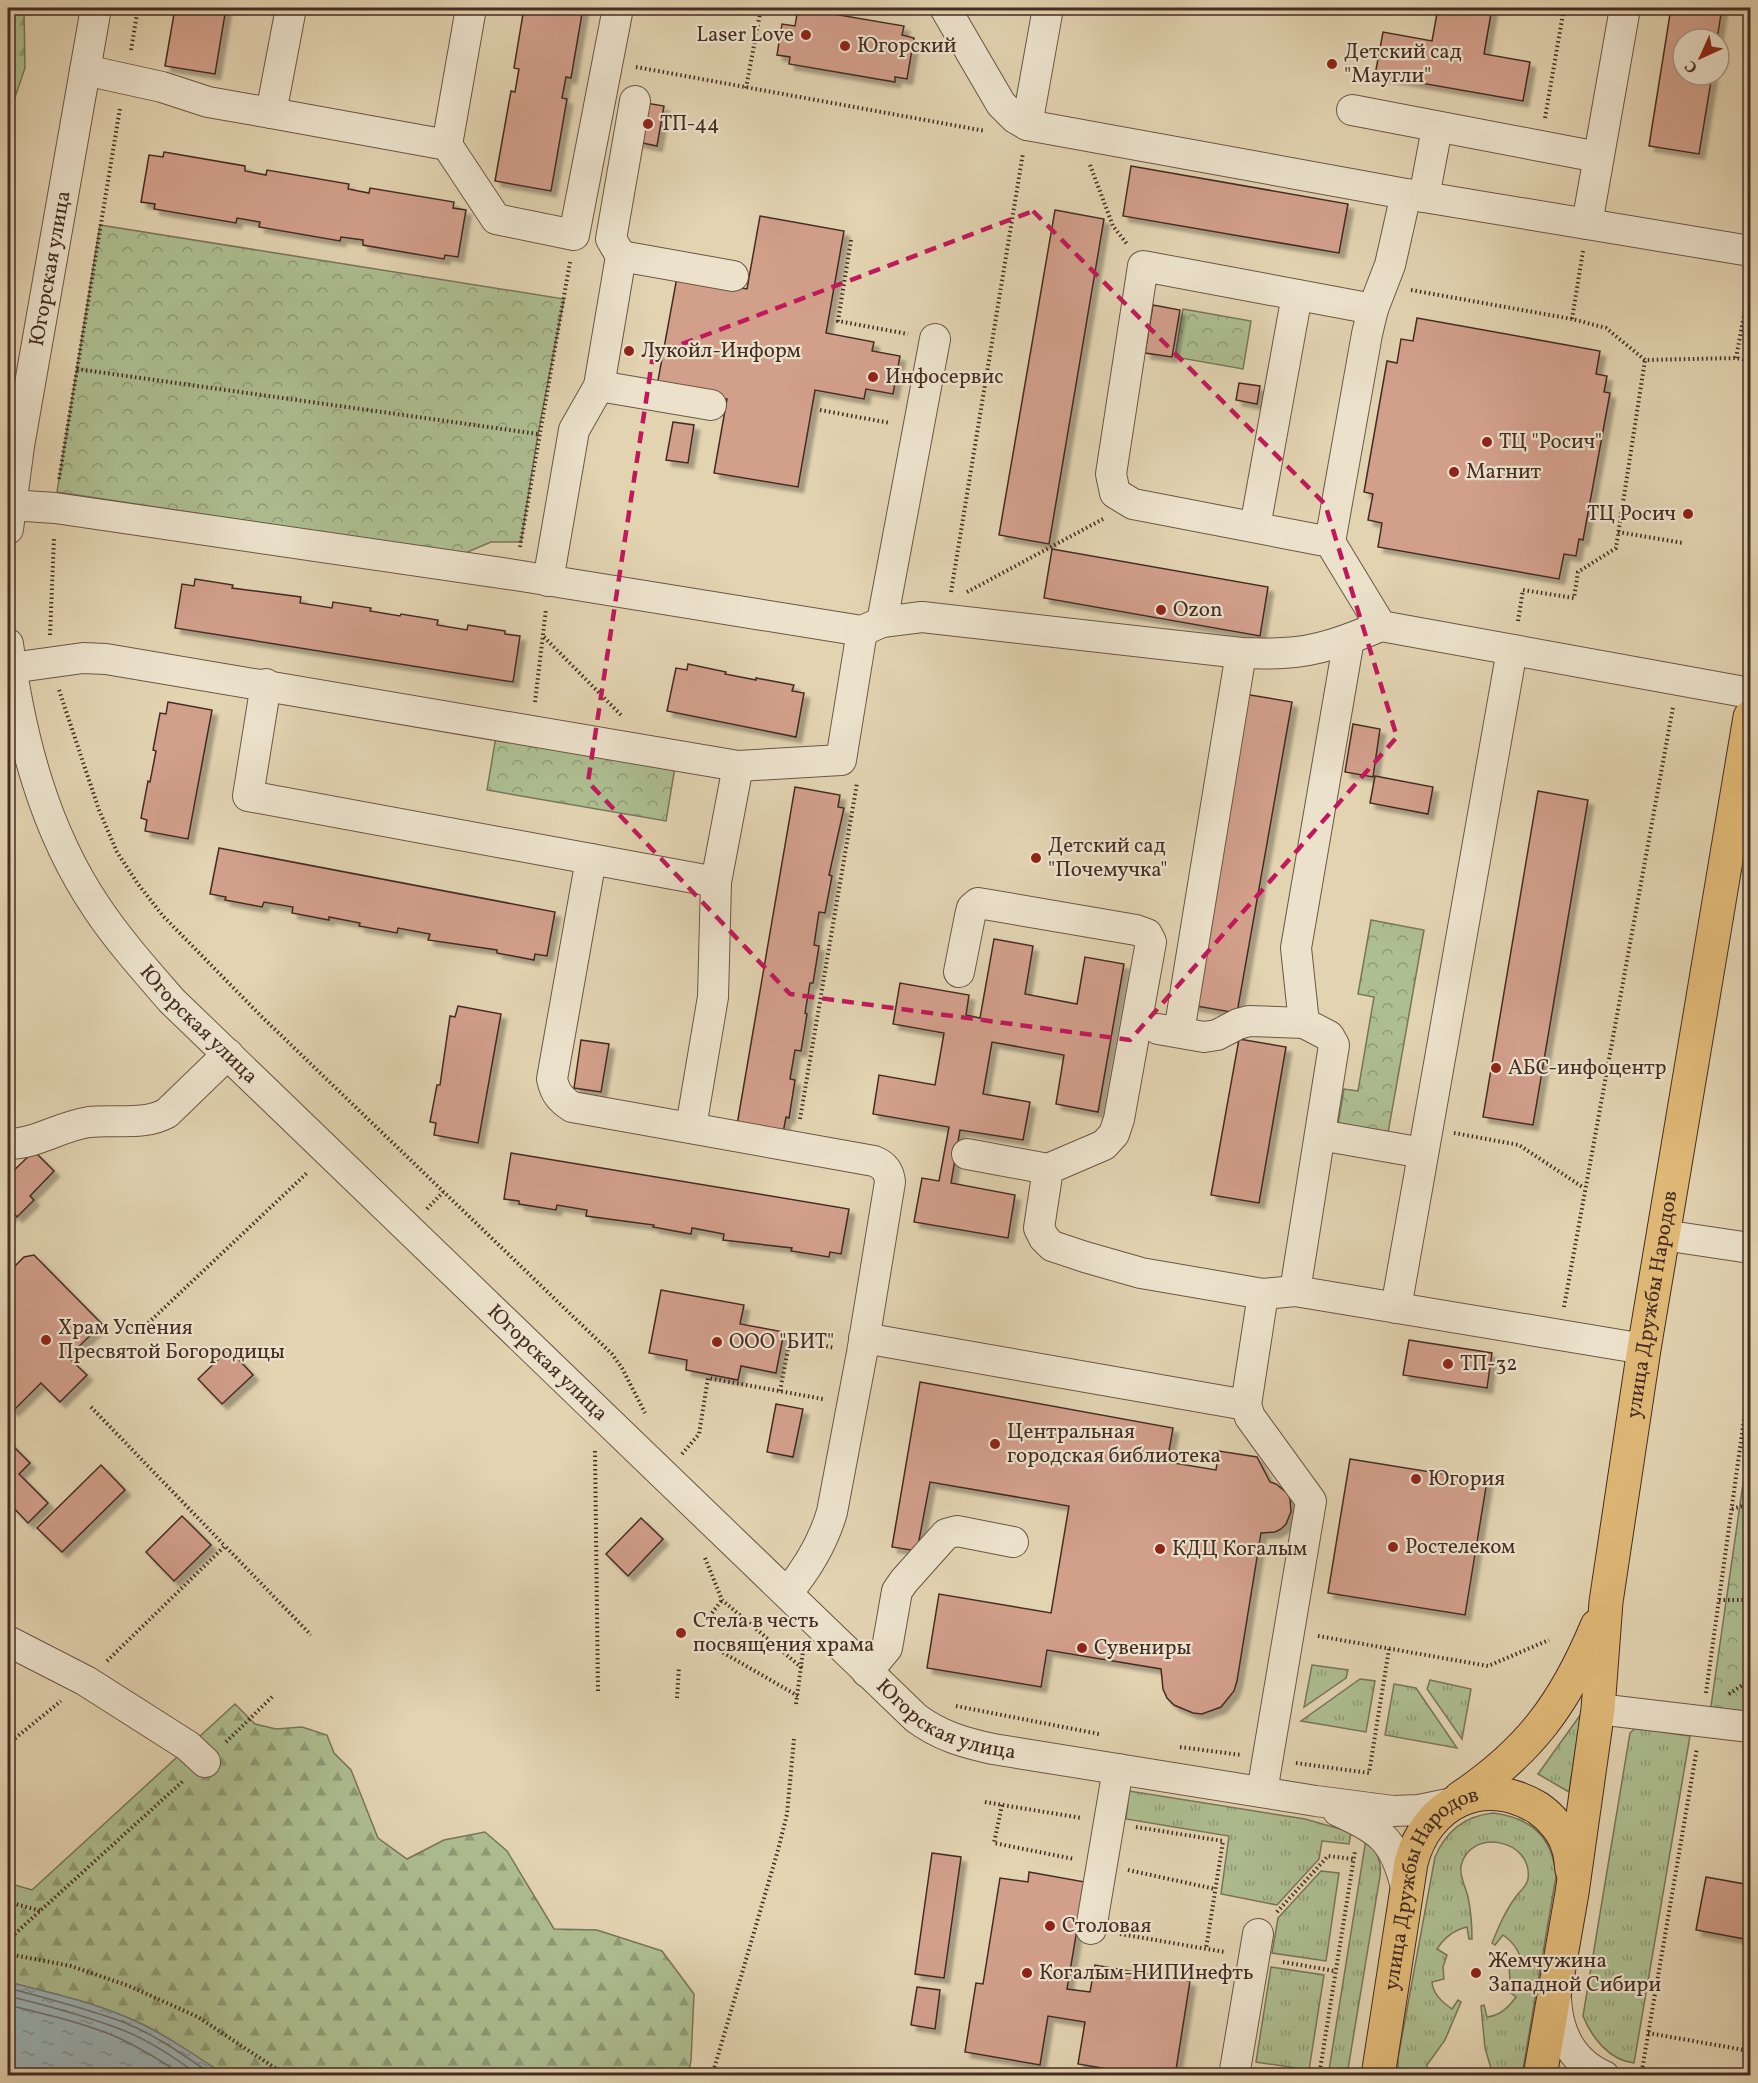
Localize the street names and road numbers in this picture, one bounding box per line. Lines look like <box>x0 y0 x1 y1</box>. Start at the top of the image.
street label: Югорская улица <box>22 188 78 349</box>
street label: Югорская улица <box>133 959 264 1091</box>
street label: улица Дружбы Народов <box>1619 1188 1685 1420</box>
street label: Югорская улица <box>481 1298 614 1428</box>
street label: Югорская улица <box>869 1672 1018 1767</box>
street label: улица Дружбы Народов <box>1377 1780 1482 1993</box>

